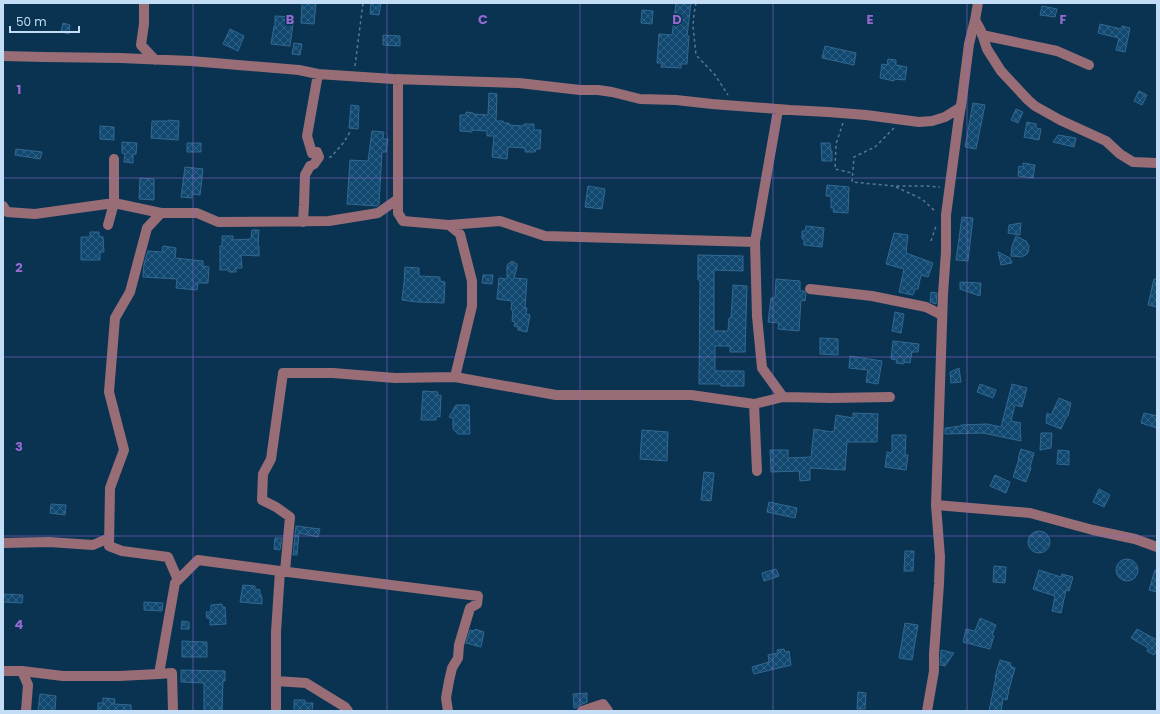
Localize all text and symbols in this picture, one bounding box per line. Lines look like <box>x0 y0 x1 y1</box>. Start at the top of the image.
scale bar <box>10 8 79 34</box>
text: B <box>286 10 295 29</box>
text: C <box>478 10 488 29</box>
text: D <box>672 10 682 29</box>
text: E <box>866 10 874 29</box>
text: F <box>1059 10 1067 29</box>
text: 50 m <box>16 13 47 30</box>
text: 1 <box>17 80 21 99</box>
text: 2 <box>15 258 23 277</box>
text: 3 <box>15 437 23 456</box>
text: 4 <box>15 615 24 634</box>

